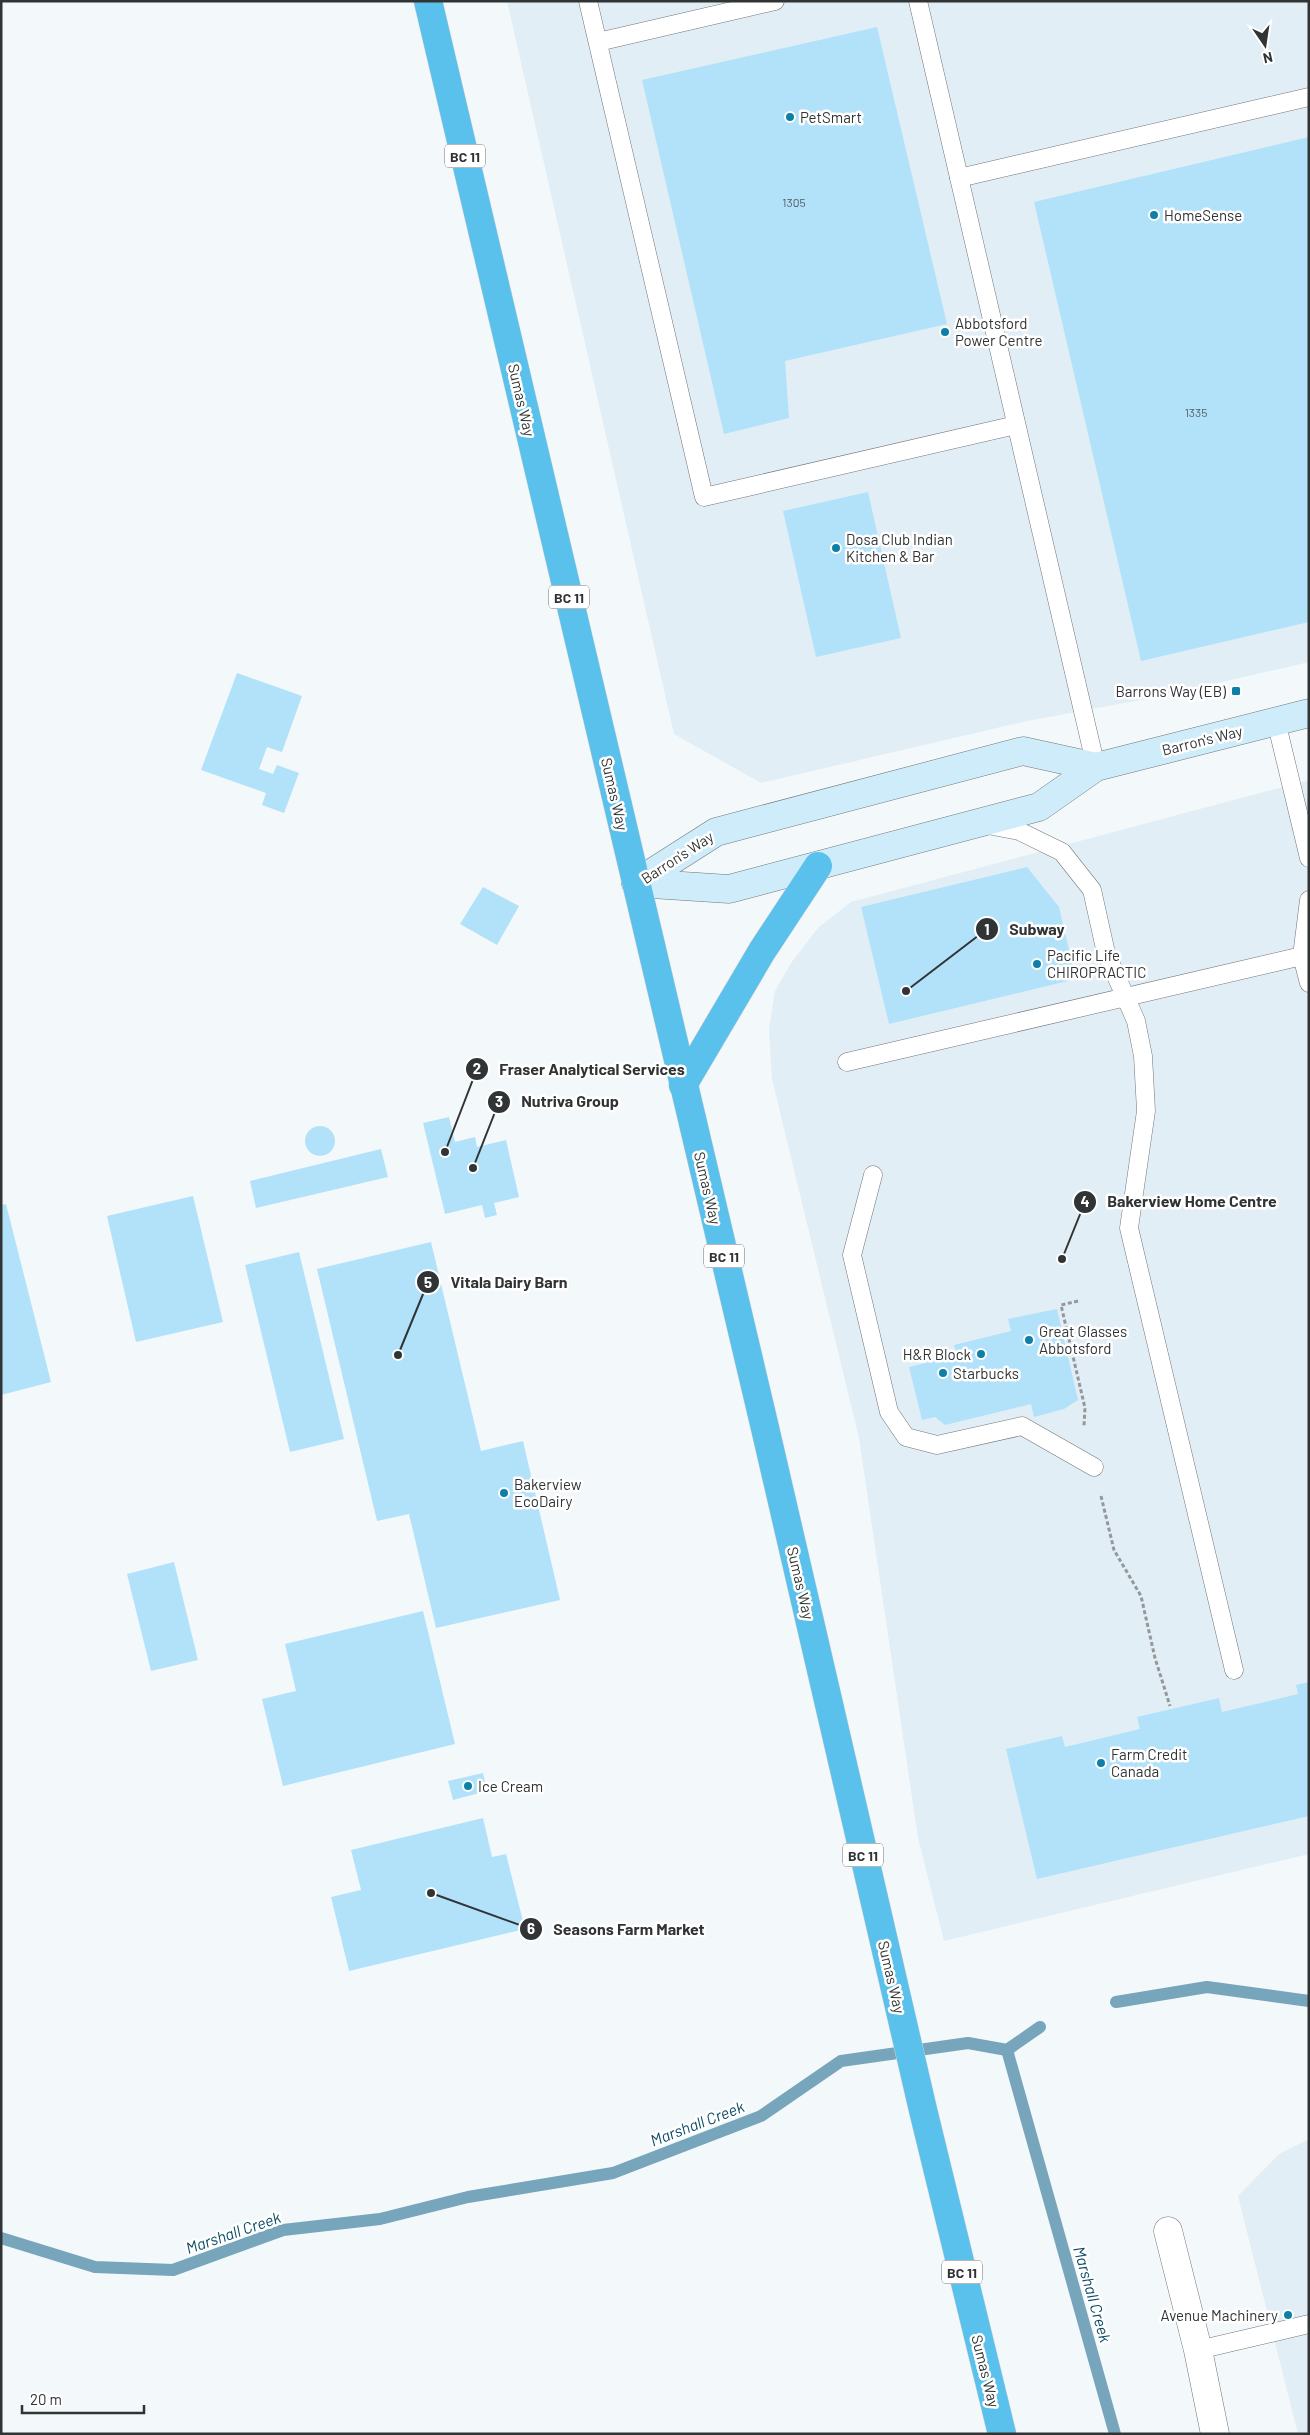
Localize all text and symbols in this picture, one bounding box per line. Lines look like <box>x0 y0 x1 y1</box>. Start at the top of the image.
north arrow <box>1240 20 1290 70</box>
text: N <box>1262 49 1274 67</box>
place label: PetSmart <box>800 108 862 126</box>
marker: PetSmart <box>784 111 796 123</box>
road number: BC 11 <box>445 144 485 168</box>
house number: 1305 <box>782 195 806 209</box>
place label: HomeSense <box>1164 206 1242 224</box>
marker: HomeSense <box>1148 209 1160 221</box>
place label: Abbotsford Power Centre <box>955 314 1043 349</box>
marker: Abbotsford Power Centre <box>939 326 951 338</box>
street label: Sumas Way <box>505 362 539 438</box>
house number: 1335 <box>1185 405 1207 419</box>
place label: Dosa Club Indian Kitchen & Bar <box>846 530 953 565</box>
marker: Dosa Club Indian Kitchen & Bar <box>830 542 842 554</box>
road number: BC 11 <box>549 586 589 608</box>
place label: Barrons Way (EB) <box>1115 682 1226 700</box>
marker: Barrons Way (EB) <box>1230 685 1242 697</box>
street label: Barron's Way <box>1160 721 1244 759</box>
street label: Sumas Way <box>598 756 632 832</box>
street label: Barron's Way <box>638 827 717 887</box>
callout: Subway <box>974 914 1075 945</box>
text: Subway <box>1009 919 1065 938</box>
text: 1 <box>984 920 990 938</box>
place label: Pacific Life CHIROPRACTIC <box>1047 946 1146 981</box>
marker: Pacific Life CHIROPRACTIC <box>1031 958 1043 970</box>
callout: Fraser Analytical Services <box>465 1053 695 1084</box>
text: 2 <box>473 1059 481 1077</box>
text: Fraser Analytical Services <box>499 1059 685 1078</box>
callout: Nutriva Group <box>486 1086 629 1117</box>
text: Nutriva Group <box>521 1091 619 1110</box>
text: 3 <box>495 1092 503 1110</box>
street label: Sumas Way <box>691 1150 725 1226</box>
callout: Bakerview Home Centre <box>1072 1186 1287 1217</box>
text: Bakerview Home Centre <box>1107 1191 1277 1210</box>
text: 4 <box>1080 1192 1090 1210</box>
road number: BC 11 <box>704 1244 744 1268</box>
callout: Vitala Dairy Barn <box>416 1267 578 1298</box>
text: Vitala Dairy Barn <box>450 1272 568 1291</box>
text: 5 <box>424 1273 432 1291</box>
place label: Great Glasses Abbotsford <box>1039 1322 1127 1357</box>
marker: Great Glasses Abbotsford <box>1023 1334 1035 1346</box>
place label: H&R Block <box>903 1345 971 1363</box>
marker: H&R Block <box>975 1348 987 1360</box>
place label: Starbucks <box>953 1364 1019 1382</box>
marker: Starbucks <box>937 1367 949 1379</box>
place label: Bakerview EcoDairy <box>514 1475 582 1510</box>
marker: Bakerview EcoDairy <box>498 1487 510 1499</box>
street label: Sumas Way <box>784 1545 818 1621</box>
place label: Farm Credit Canada <box>1111 1745 1188 1780</box>
marker: Farm Credit Canada <box>1095 1757 1107 1769</box>
place label: Ice Cream <box>478 1777 543 1795</box>
marker: Ice Cream <box>462 1780 474 1792</box>
road number: BC 11 <box>843 1844 883 1866</box>
callout: Seasons Farm Market <box>519 1914 715 1945</box>
text: 6 <box>527 1919 535 1937</box>
text: Seasons Farm Market <box>553 1919 705 1938</box>
street label: Sumas Way <box>875 1939 909 2015</box>
water label: Marshall Creek <box>647 2096 747 2150</box>
water label: Marshall Creek <box>183 2207 283 2257</box>
water label: Marshall Creek <box>1070 2244 1116 2344</box>
road number: BC 11 <box>942 2260 982 2284</box>
place label: Avenue Machinery <box>1160 2306 1278 2324</box>
marker: Avenue Machinery <box>1282 2309 1294 2321</box>
street label: Sumas Way <box>968 2333 1004 2409</box>
scale bar <box>22 2382 145 2414</box>
text: 20 m <box>30 2390 62 2408</box>

